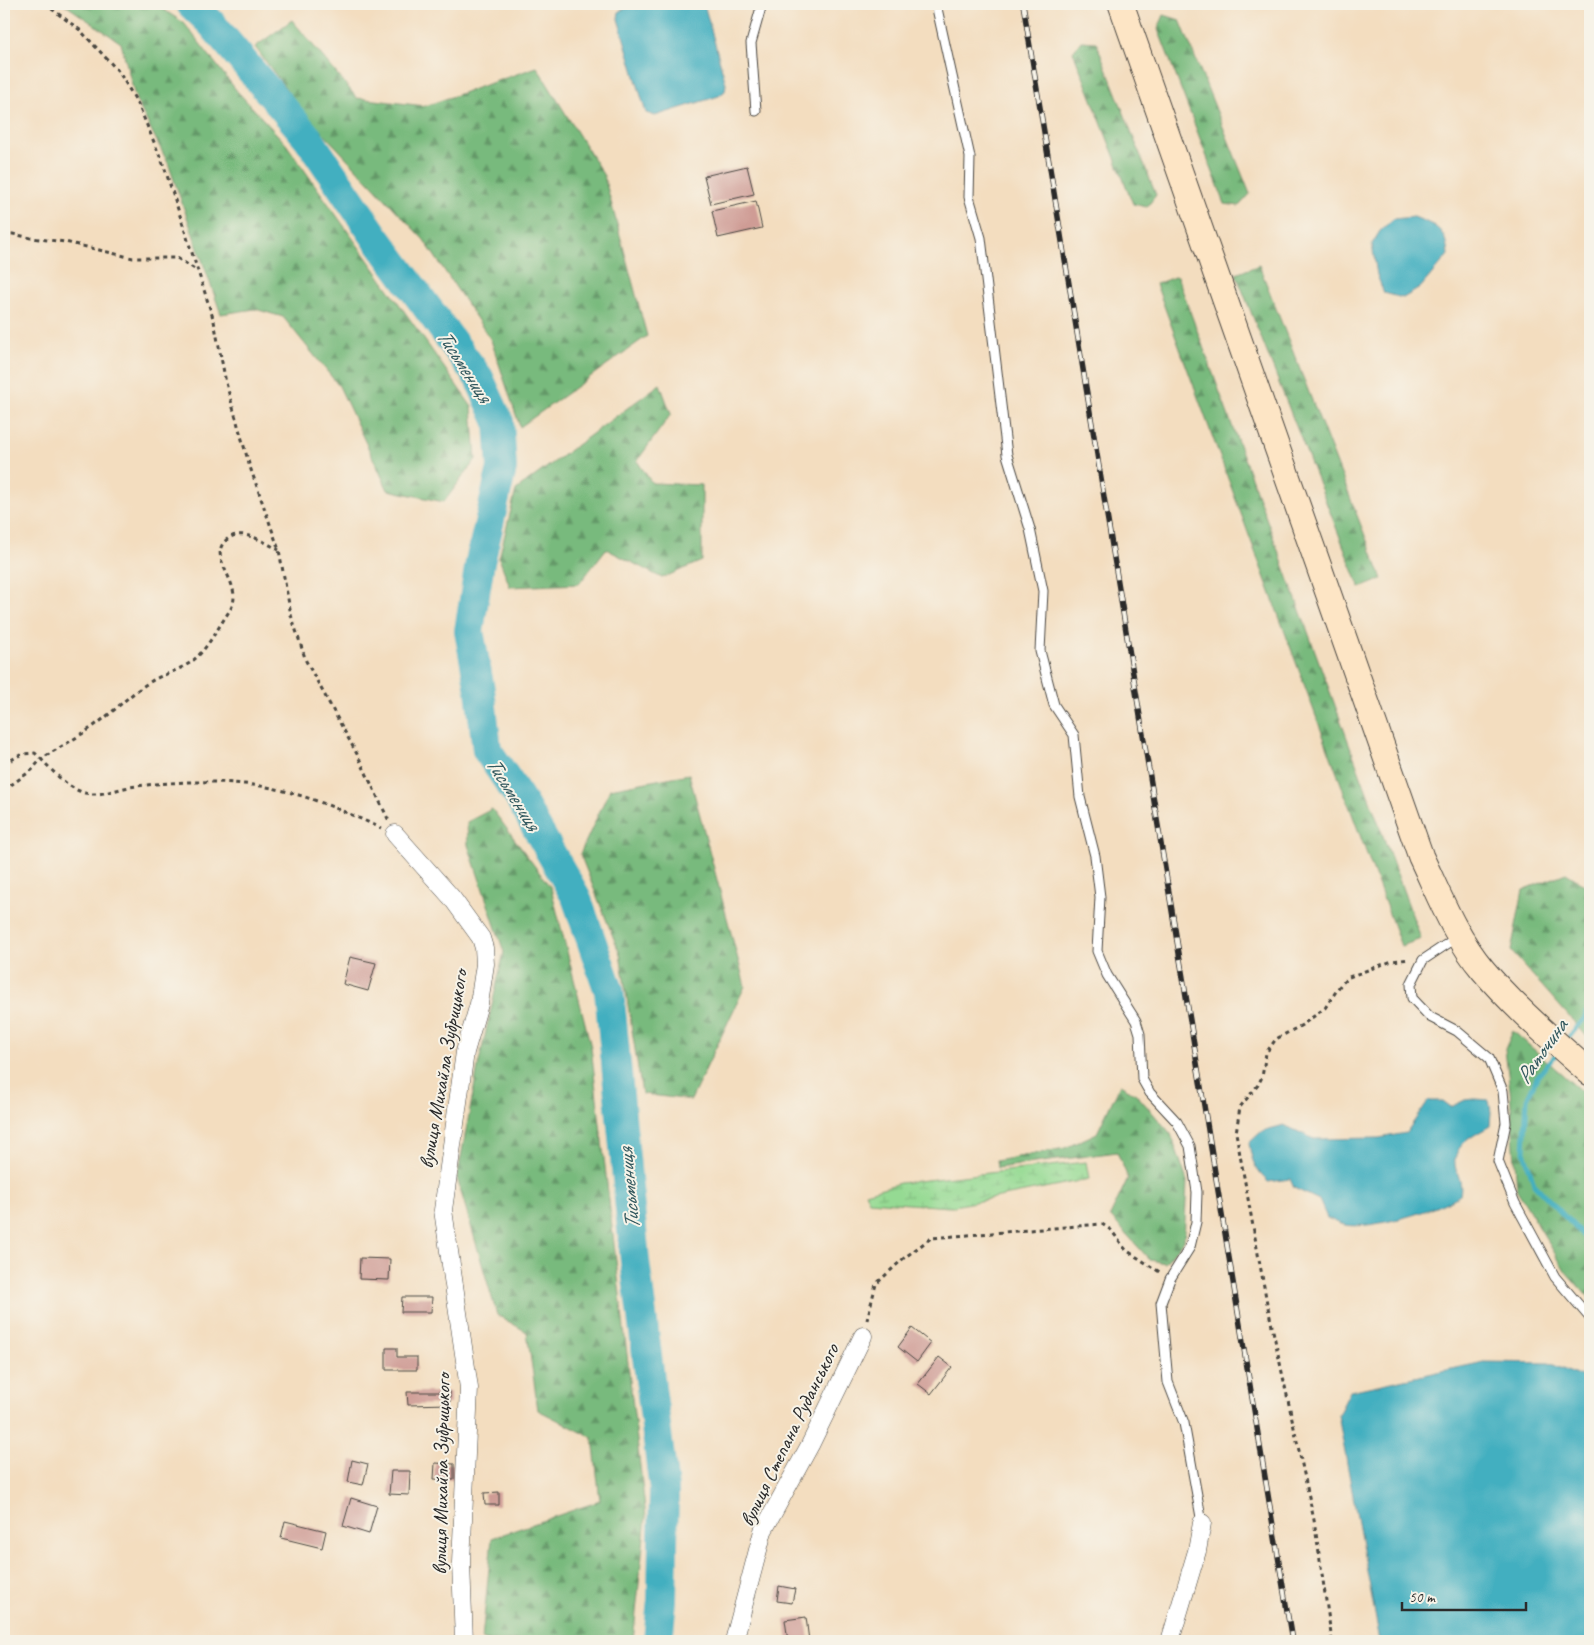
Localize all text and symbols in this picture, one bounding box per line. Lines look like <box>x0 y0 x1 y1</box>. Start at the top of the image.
water label: Тисьмениця <box>430 324 500 410</box>
water label: Тисьмениця <box>480 752 548 838</box>
street label: вулиця Михайла Зубрицького <box>413 965 474 1171</box>
water label: Раточина <box>1510 1012 1575 1089</box>
water label: Тисьмениця <box>611 1144 646 1231</box>
street label: вулиця Степана Руданського <box>733 1338 845 1531</box>
street label: вулиця Михайла Зубрицького <box>426 1370 456 1575</box>
scale bar <box>1402 1580 1525 1612</box>
text: 50 m <box>1409 1588 1436 1607</box>

